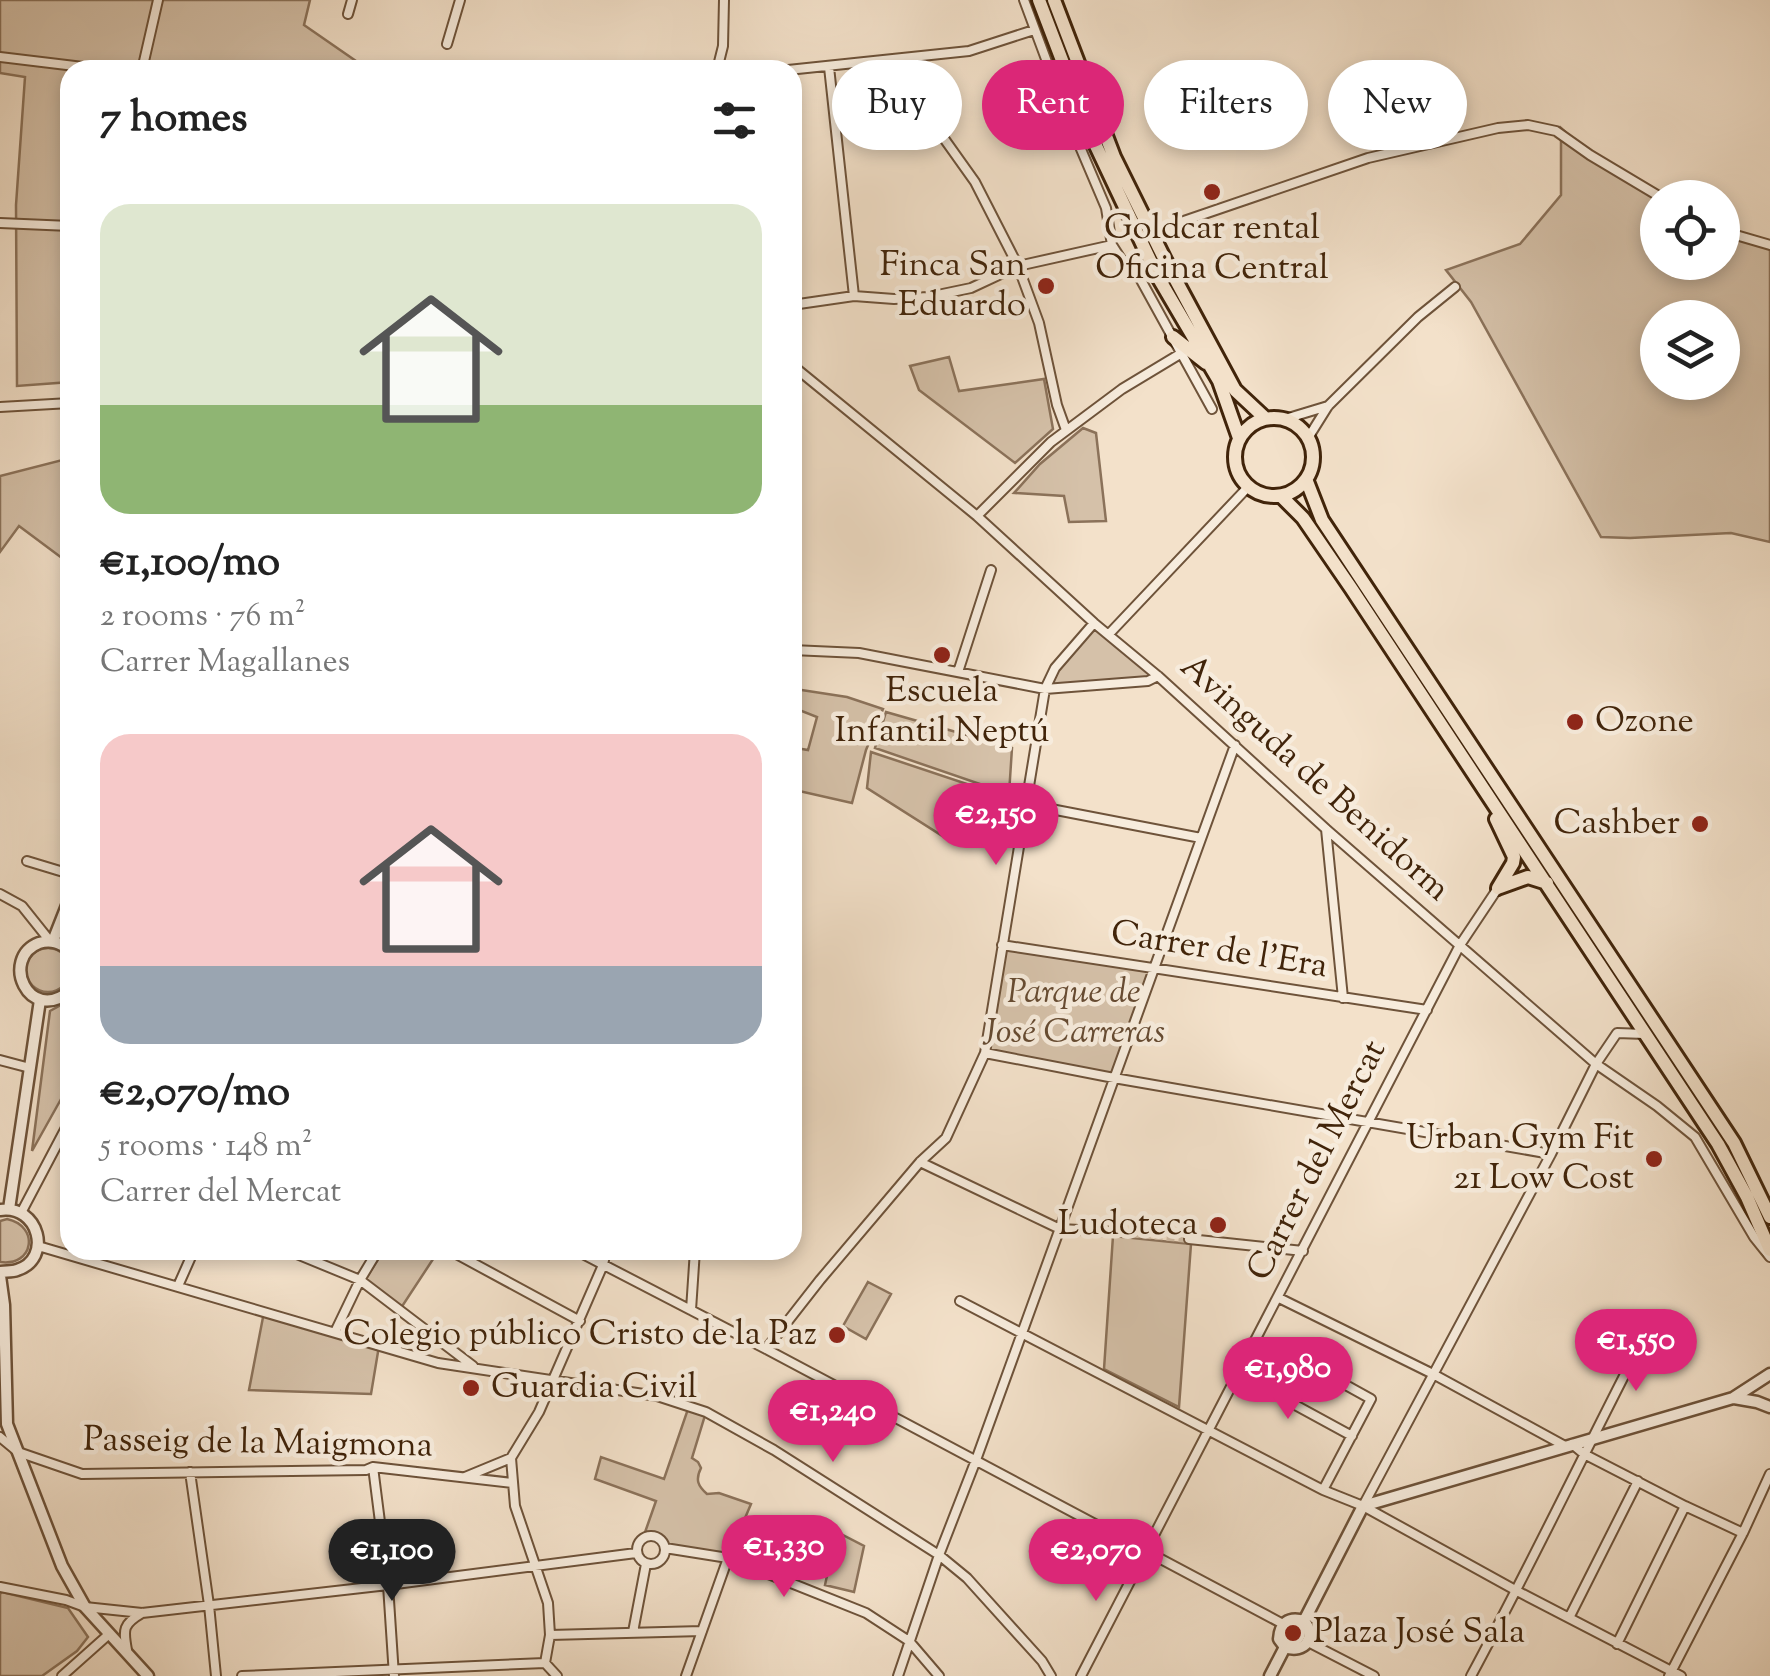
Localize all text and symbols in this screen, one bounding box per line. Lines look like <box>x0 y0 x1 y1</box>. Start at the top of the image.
chip: Buy <box>832 60 962 150</box>
chip: Rent <box>982 60 1124 150</box>
chip: Filters <box>1144 60 1308 150</box>
chip: New <box>1328 60 1467 150</box>
text: 7 homes <box>100 90 248 150</box>
icon: filters <box>707 93 762 148</box>
map controls <box>1640 180 1740 400</box>
button: locate <box>1640 180 1740 280</box>
marker: Goldcar rental Oficina Central <box>1201 181 1223 203</box>
place label: Goldcar rental Oficina Central <box>1095 204 1329 295</box>
place label: Finca San Eduardo <box>880 241 1026 332</box>
icon: home <box>341 269 521 449</box>
marker: Finca San Eduardo <box>1035 275 1057 297</box>
button: layers <box>1640 300 1740 400</box>
text: €1,100/mo <box>100 534 280 594</box>
text: 2 rooms · 76 m² <box>100 594 306 640</box>
text: Carrer Magallanes <box>100 640 350 686</box>
marker: Escuela Infantil Neptú <box>931 644 953 666</box>
street label: Avinguda de Benidorm <box>1167 644 1461 915</box>
place label: Escuela Infantil Neptú <box>835 667 1049 758</box>
place label: Ozone <box>1595 697 1694 748</box>
marker: Ozone <box>1564 711 1586 733</box>
pin: €2,150 <box>915 783 1077 868</box>
text: €2,150 <box>955 792 1037 838</box>
icon: home <box>341 799 521 979</box>
place label: Cashber <box>1554 799 1680 850</box>
marker: Cashber <box>1689 813 1711 835</box>
street label: Carrer de l’Era <box>1107 909 1331 993</box>
park label: Parque de José Carreras <box>982 968 1165 1059</box>
street label: Carrer del Mercat <box>1235 1032 1401 1290</box>
text: €2,070/mo <box>100 1064 290 1124</box>
place label: Urban Gym Fit 21 Low Cost <box>1406 1114 1634 1205</box>
text: 5 rooms · 148 m² <box>100 1124 313 1170</box>
marker: Urban Gym Fit 21 Low Cost <box>1643 1148 1665 1170</box>
text: Carrer del Mercat <box>100 1170 341 1216</box>
place label: Ludoteca <box>1058 1200 1198 1251</box>
marker: Ludoteca <box>1207 1214 1229 1236</box>
pin: €1,550 <box>1555 1309 1717 1394</box>
place label: Colegio público Cristo de la Paz <box>343 1310 817 1361</box>
text: €1,550 <box>1597 1318 1675 1364</box>
marker: Colegio público Cristo de la Paz <box>826 1324 848 1346</box>
pin: €1,980 <box>1207 1337 1369 1422</box>
text: €1,980 <box>1245 1346 1331 1392</box>
place label: Guardia Civil <box>491 1363 698 1414</box>
marker: Guardia Civil <box>460 1377 482 1399</box>
pin: €1,240 <box>752 1380 914 1465</box>
text: €1,240 <box>790 1389 876 1435</box>
street label: Passeig de la Maigmona <box>83 1415 433 1473</box>
pin: €1,330 <box>703 1515 865 1600</box>
pin: €1,100 <box>311 1519 473 1604</box>
pin: €2,070 <box>1015 1519 1177 1604</box>
text: €1,330 <box>743 1524 825 1570</box>
text: €1,100 <box>351 1528 433 1574</box>
text: €2,070 <box>1051 1528 1141 1574</box>
place label: Plaza José Sala <box>1313 1608 1525 1659</box>
marker: Plaza José Sala <box>1282 1622 1304 1644</box>

